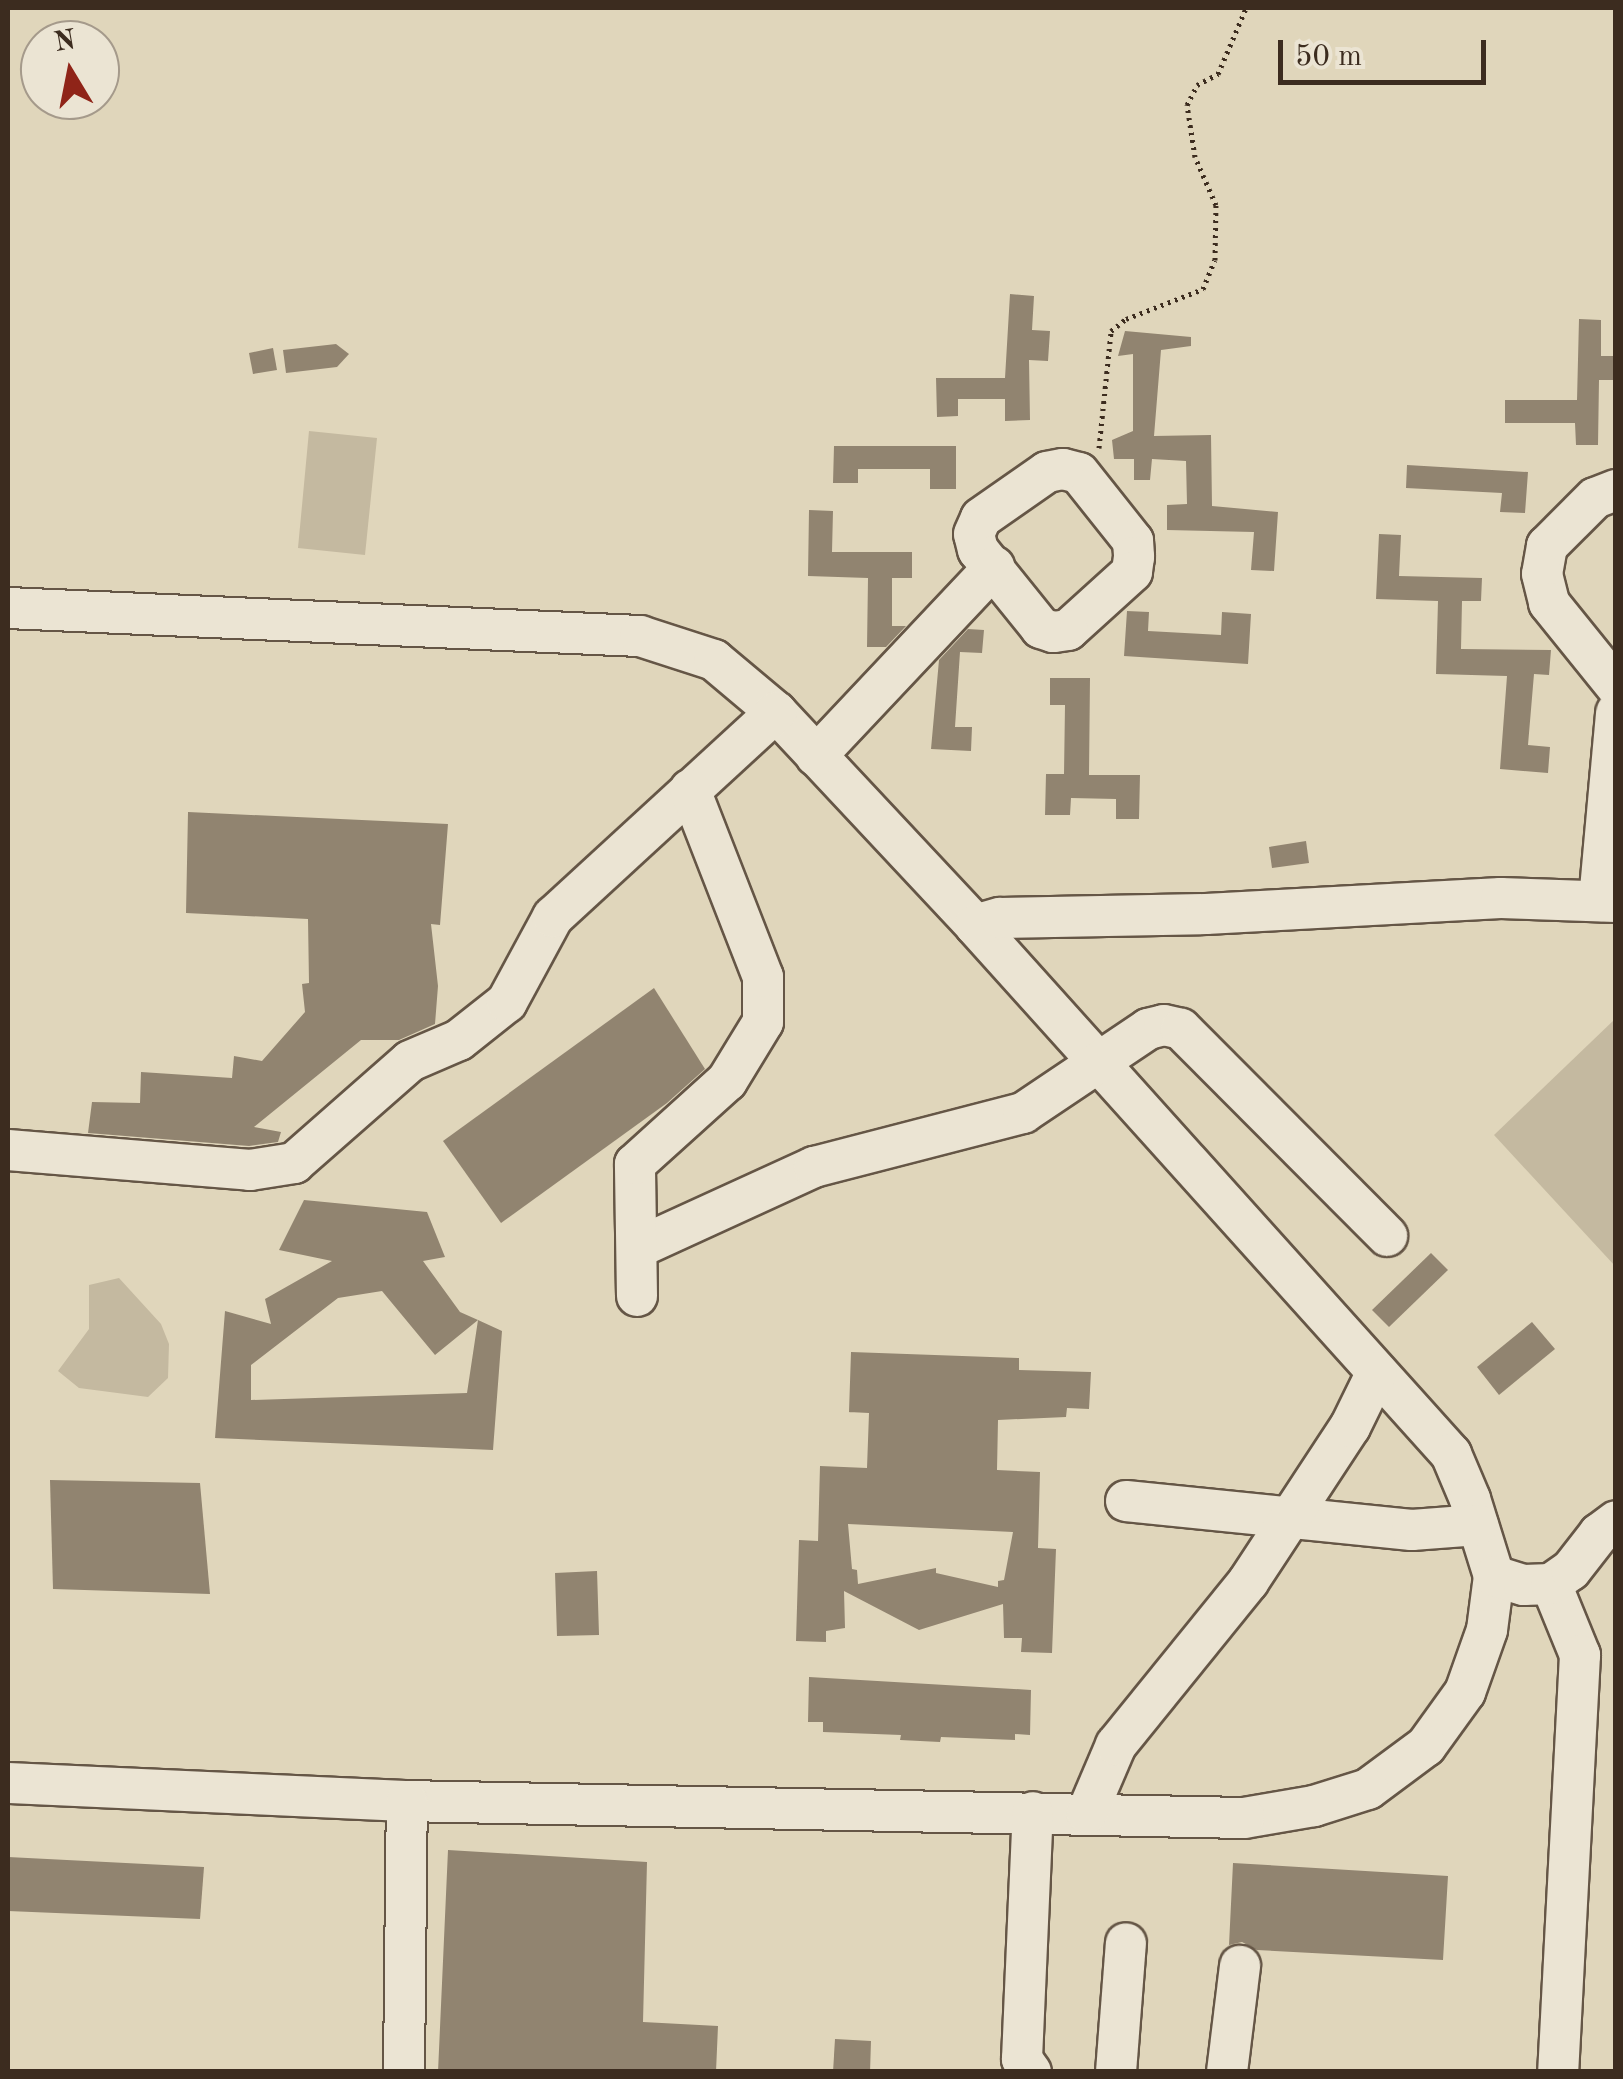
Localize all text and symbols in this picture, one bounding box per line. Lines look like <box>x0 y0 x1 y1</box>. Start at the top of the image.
north arrow <box>20 20 120 120</box>
scale bar <box>1283 20 1490 82</box>
text: N <box>52 27 78 58</box>
text: 50 m <box>1295 42 1362 72</box>

